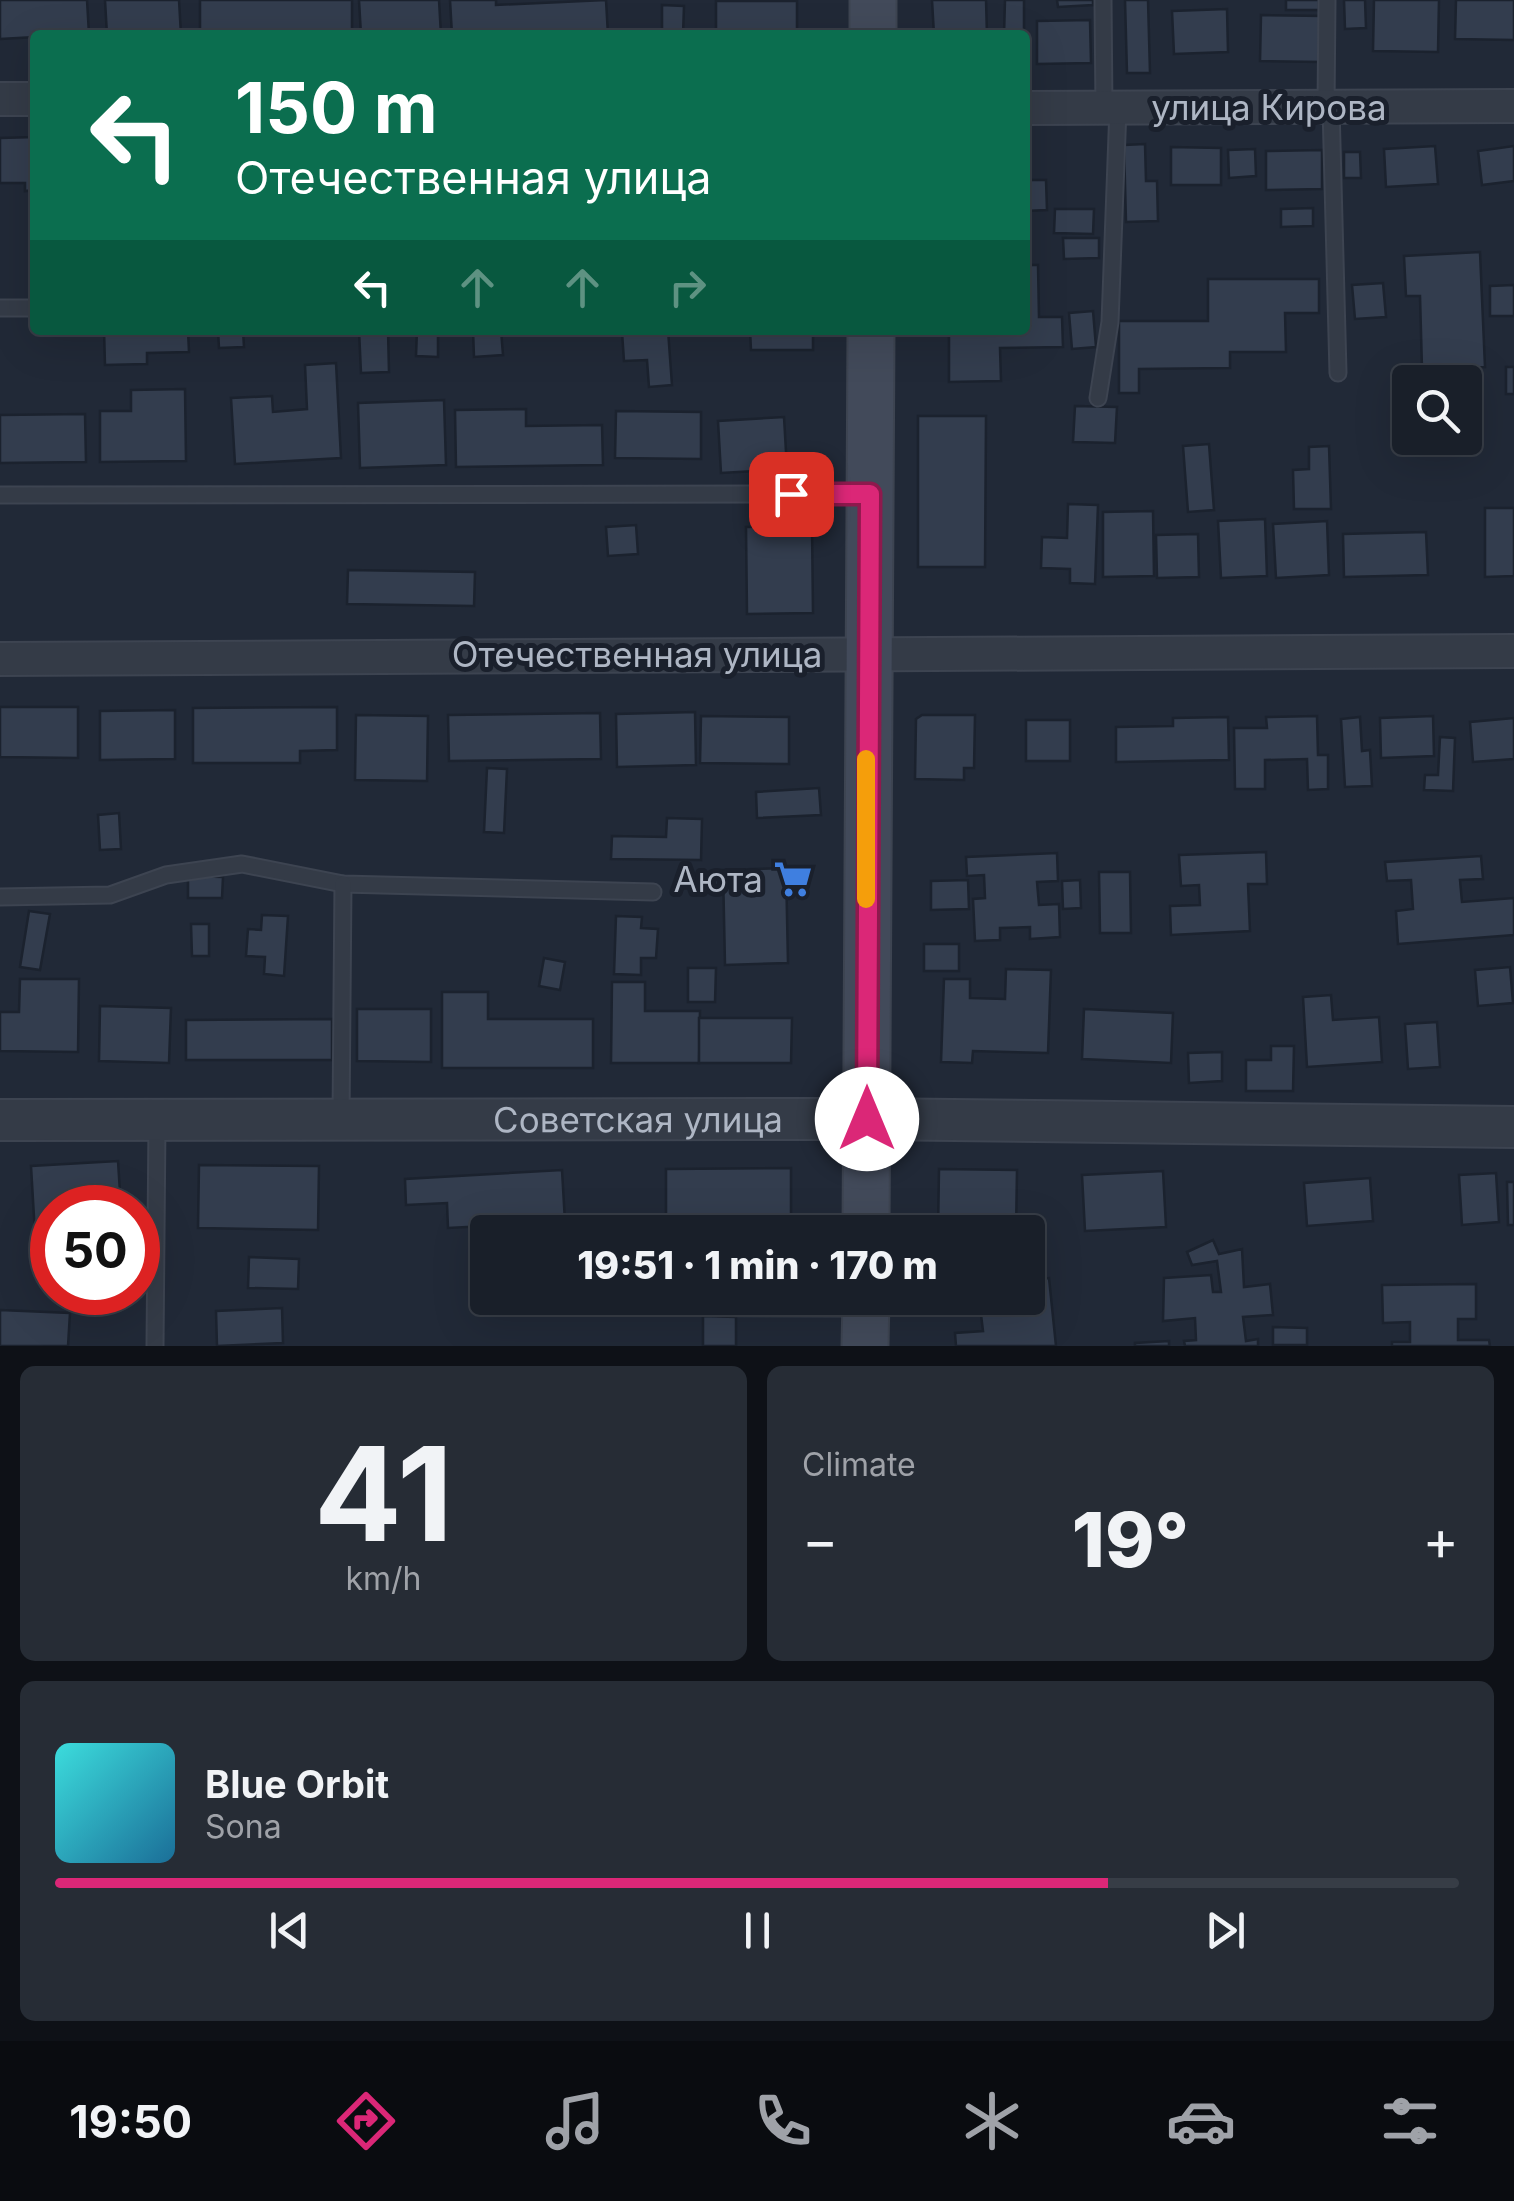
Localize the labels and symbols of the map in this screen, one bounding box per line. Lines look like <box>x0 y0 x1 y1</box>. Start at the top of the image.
street label: улица Кирова <box>1151 86 1387 128</box>
pin <box>749 452 834 537</box>
street label: Отечественная улица <box>452 633 822 675</box>
place label: Аюта <box>673 858 763 900</box>
supermarket icon: Аюта <box>772 858 814 900</box>
position arrow <box>815 1067 919 1171</box>
street label: Советская улица <box>493 1098 783 1140</box>
speed limit sign: 50 <box>30 1185 160 1315</box>

